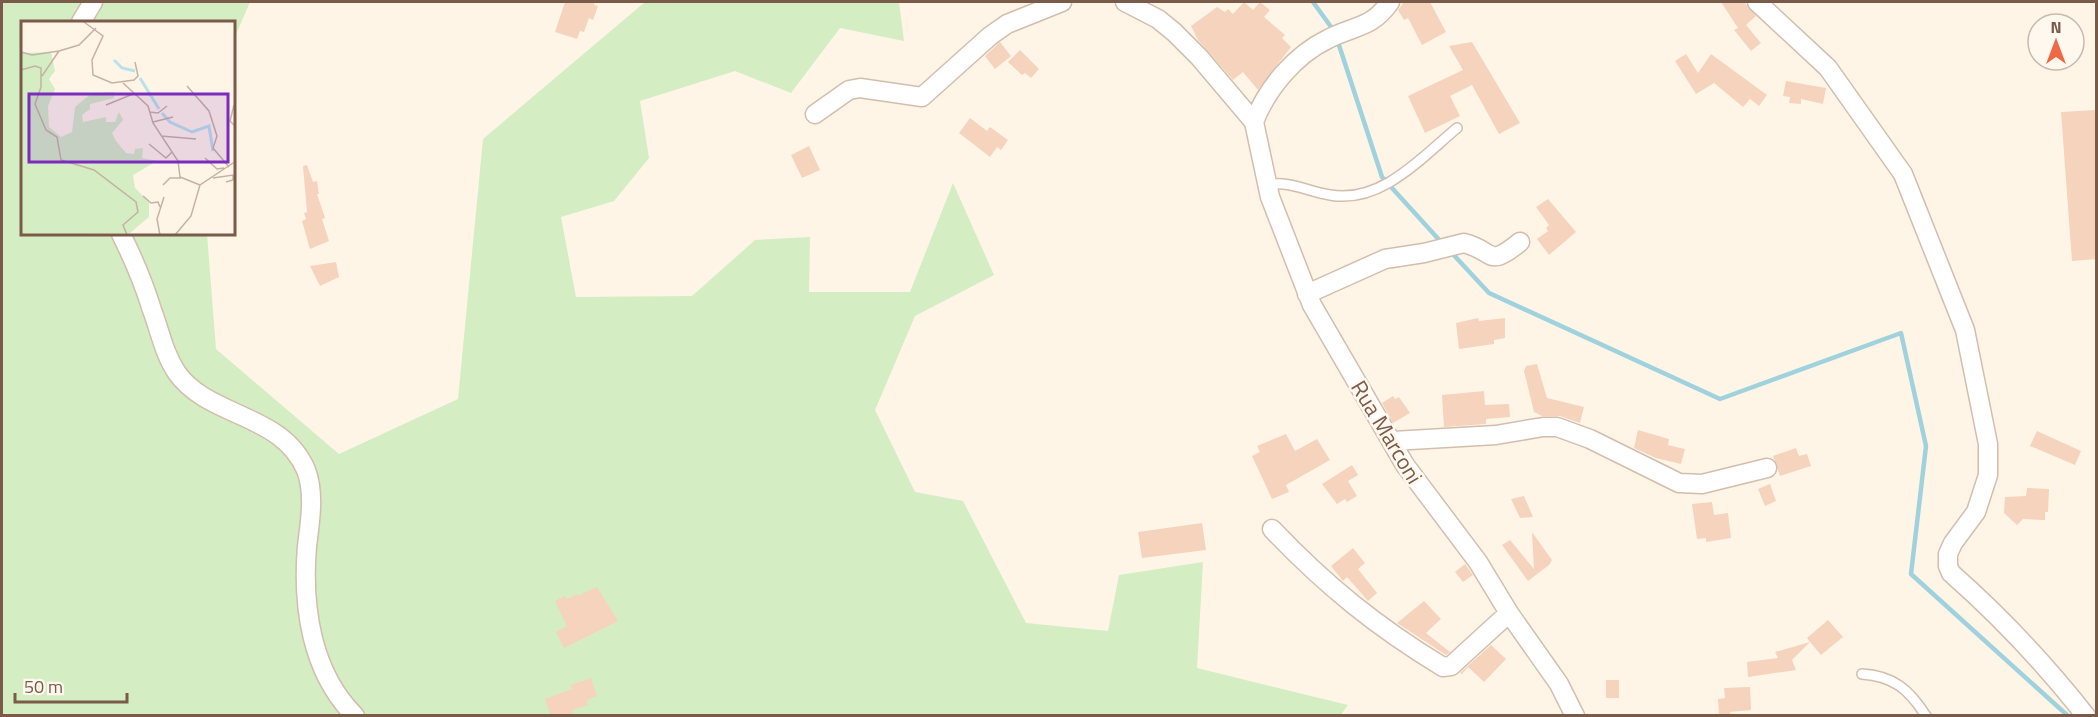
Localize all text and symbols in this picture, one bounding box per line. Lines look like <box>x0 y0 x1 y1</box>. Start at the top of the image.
north arrow <box>2026 12 2086 72</box>
text: N <box>2050 15 2062 39</box>
inset map <box>21 21 236 236</box>
street label: Rua Marconi <box>1343 374 1431 490</box>
scale bar <box>15 666 128 704</box>
text: 50 m <box>24 673 63 700</box>

